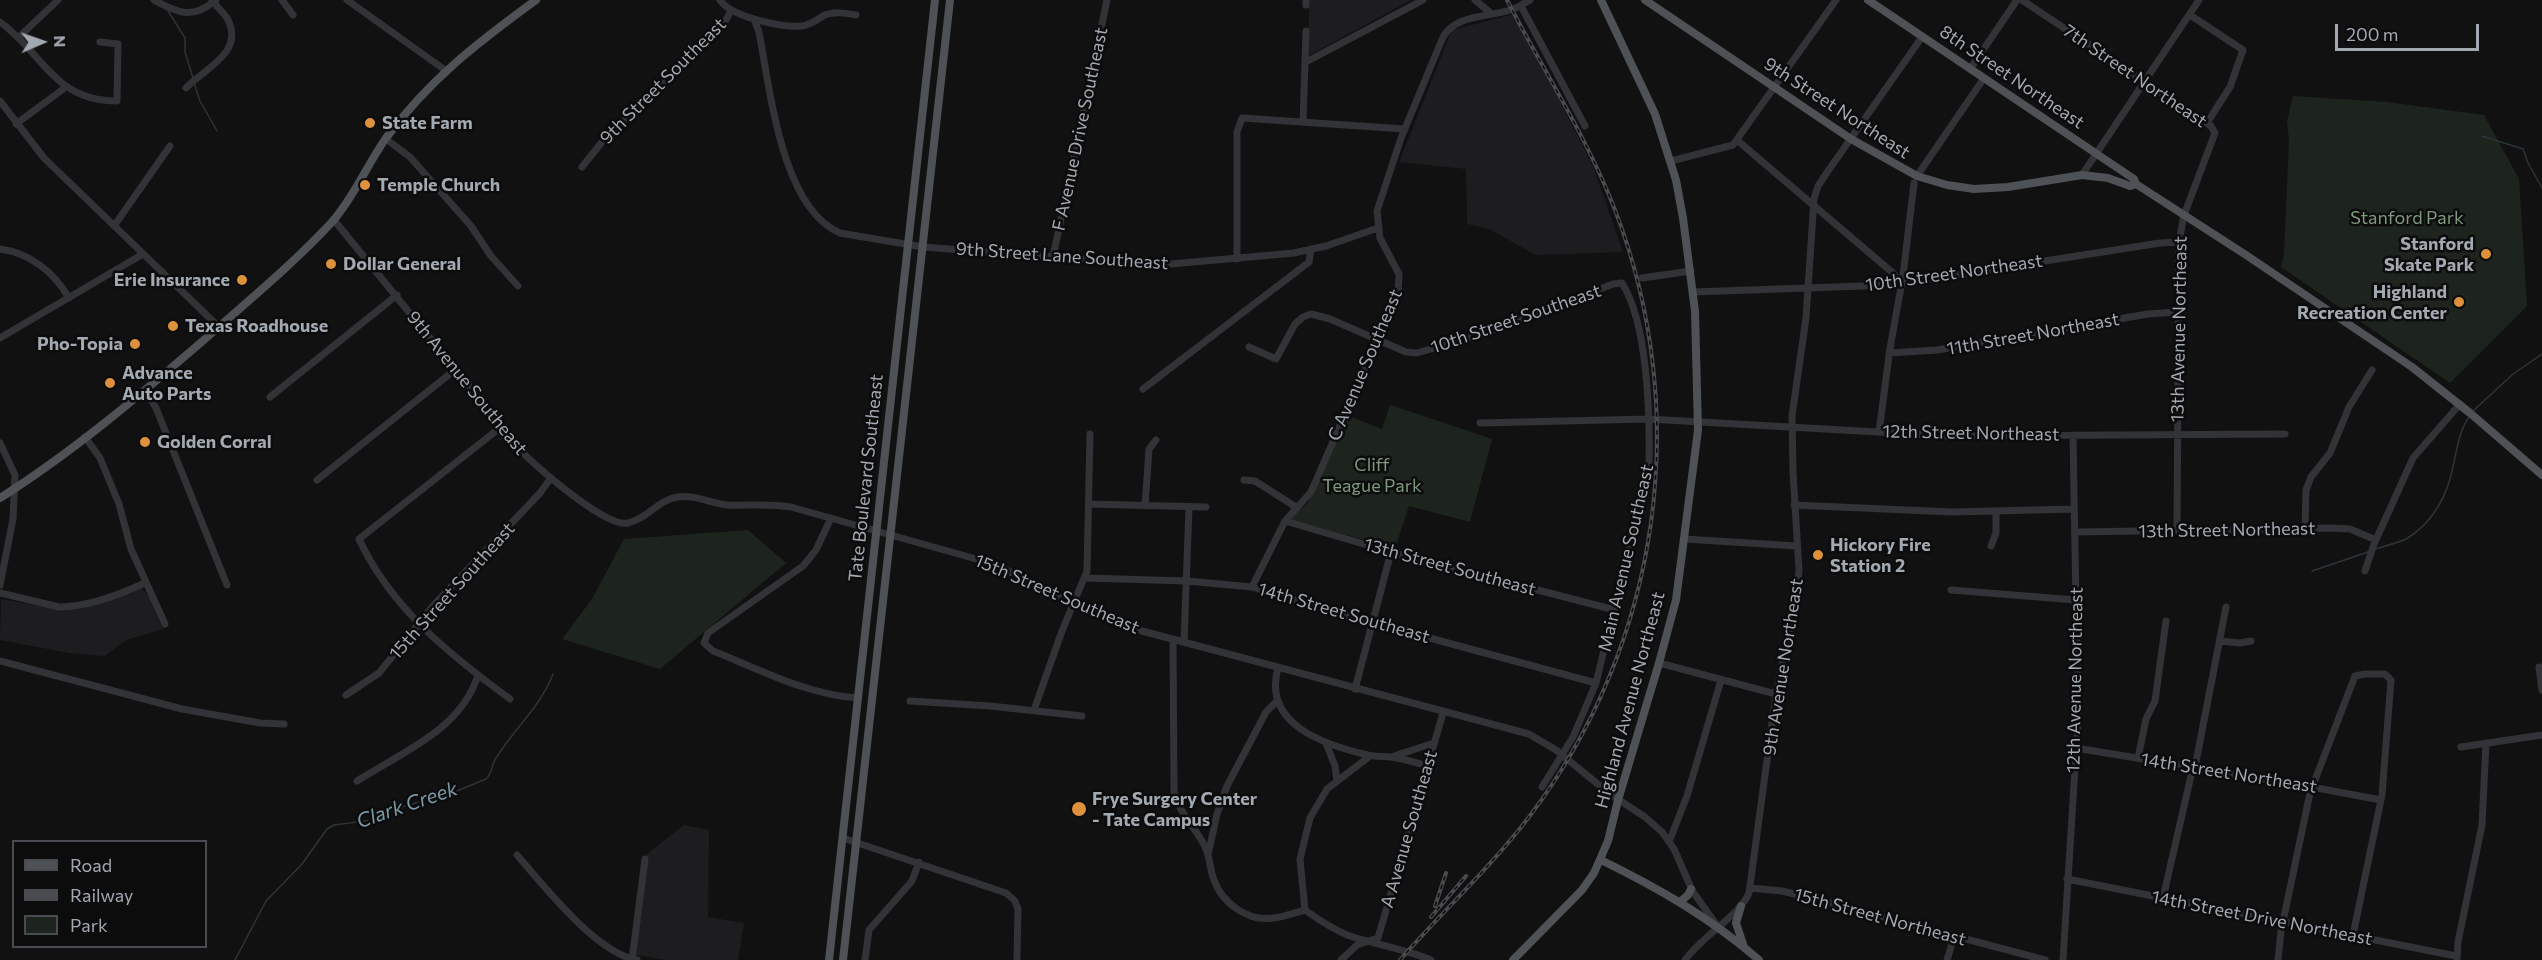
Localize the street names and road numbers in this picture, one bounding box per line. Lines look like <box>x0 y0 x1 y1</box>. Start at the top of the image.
street label: 9th Street Southeast <box>595 13 731 149</box>
street label: 7th Street Northeast <box>2059 20 2211 132</box>
street label: 8th Street Northeast <box>1935 21 2089 133</box>
street label: F Avenue Drive Southeast <box>1048 25 1112 233</box>
street label: 9th Street Northeast <box>1760 53 1914 163</box>
street label: 13th Avenue Northeast <box>2167 236 2191 422</box>
street label: 9th Street Lane Southeast <box>955 238 1169 274</box>
street label: 10th Street Northeast <box>1864 250 2044 296</box>
street label: 10th Street Southeast <box>1428 280 1604 358</box>
street label: C Avenue Southeast <box>1323 286 1407 444</box>
street label: 9th Avenue Southeast <box>402 307 532 459</box>
street label: 11th Street Northeast <box>1945 308 2121 360</box>
street label: Tate Boulevard Southeast <box>844 373 888 583</box>
street label: 12th Street Northeast <box>1882 421 2060 445</box>
street label: Main Avenue Southeast <box>1594 462 1658 654</box>
street label: 15th Street Southeast <box>385 518 519 664</box>
street label: 13th Street Northeast <box>2138 518 2316 542</box>
street label: 13th Street Southeast <box>1362 534 1538 600</box>
street label: 15th Street Southeast <box>971 549 1143 639</box>
street label: 9th Avenue Northeast <box>1758 577 1808 757</box>
street label: 14th Street Southeast <box>1256 578 1432 648</box>
street label: 12th Avenue Northeast <box>2063 587 2087 773</box>
street label: Highland Avenue Northeast <box>1591 589 1669 811</box>
street label: A Avenue Southeast <box>1376 748 1442 910</box>
street label: 14th Street Northeast <box>2140 748 2318 798</box>
street label: 15th Street Northeast <box>1792 884 1968 950</box>
street label: 14th Street Drive Northeast <box>2150 886 2374 950</box>

